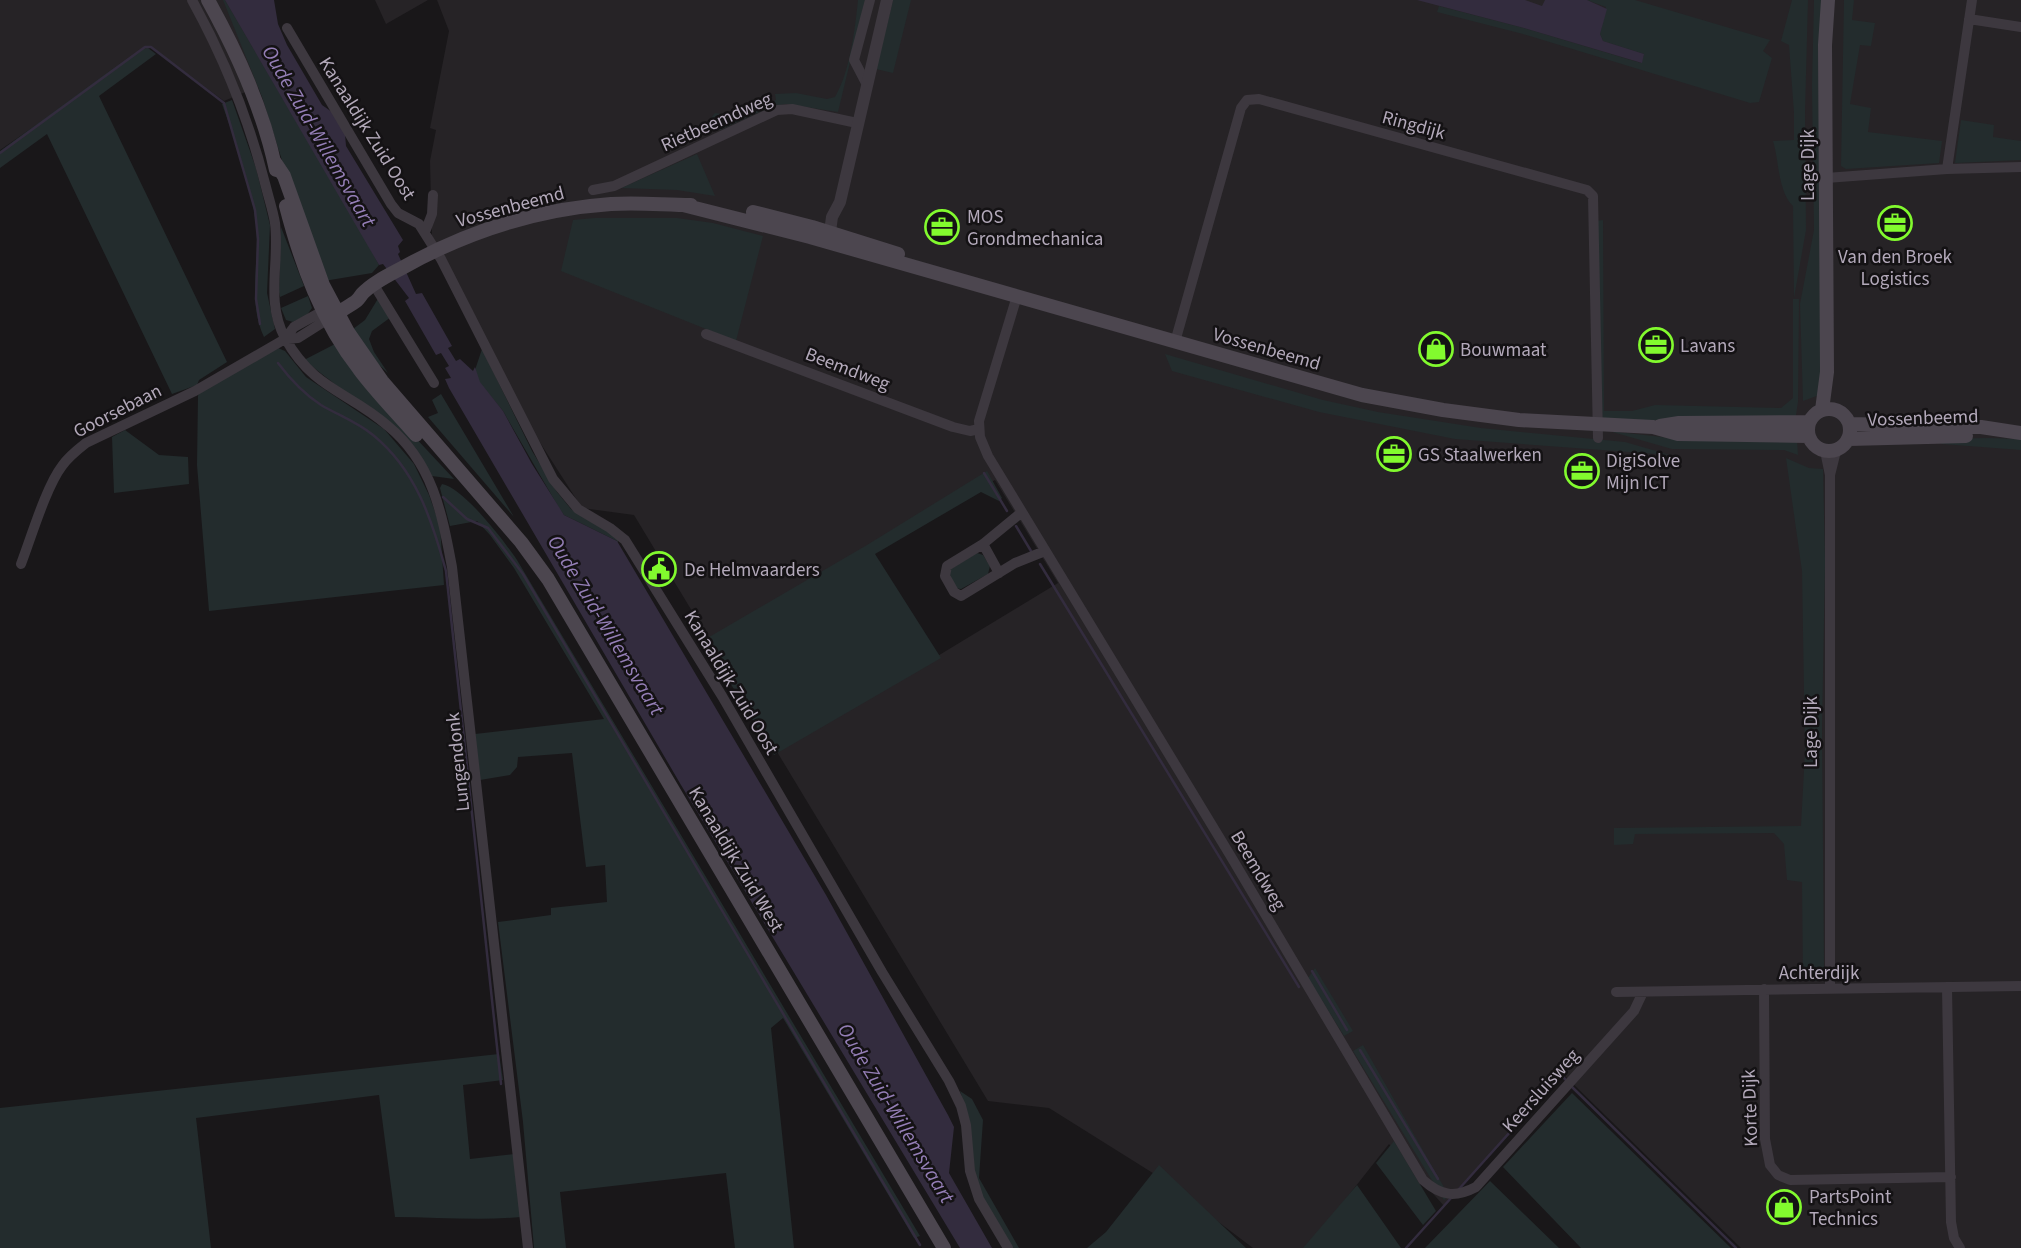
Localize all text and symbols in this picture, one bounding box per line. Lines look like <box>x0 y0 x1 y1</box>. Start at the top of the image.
water label: Oude Zuid-Willemsvaart <box>255 39 384 234</box>
street label: Kanaaldijk Zuid Oost <box>312 52 422 206</box>
street label: Rietbeemdweg <box>657 86 777 159</box>
street label: Ringdijk <box>1379 104 1449 147</box>
street label: Lage Dijk <box>1795 129 1822 201</box>
street label: Vossenbeemd <box>453 180 568 235</box>
place label: MOS Grondmechanica <box>967 204 1103 253</box>
office icon: Van den Broek Logistics <box>1876 204 1914 242</box>
office icon: MOS Grondmechanica <box>923 208 961 246</box>
place label: Van den Broek Logistics <box>1838 244 1953 293</box>
street label: Vossenbeemd <box>1209 321 1324 378</box>
office icon: Lavans <box>1637 326 1675 364</box>
shop icon: Bouwmaat <box>1417 330 1455 368</box>
place label: Lavans <box>1680 333 1735 360</box>
place label: Bouwmaat <box>1460 337 1547 364</box>
street label: Beemdweg <box>801 341 894 398</box>
street label: Goorsebaan <box>69 378 167 445</box>
street label: Vossenbeemd <box>1867 403 1979 434</box>
office icon: GS Staalwerken <box>1375 435 1413 473</box>
place label: GS Staalwerken <box>1418 442 1542 469</box>
place label: DigiSolve Mijn ICT <box>1606 448 1680 497</box>
office icon: DigiSolve Mijn ICT <box>1563 452 1601 490</box>
water label: Oude Zuid-Willemsvaart <box>540 529 672 722</box>
public building icon: De Helmvaarders <box>640 550 678 588</box>
place label: De Helmvaarders <box>684 557 820 584</box>
street label: Kanaaldijk Zuid Oost <box>677 605 785 761</box>
street label: Lage Dijk <box>1798 696 1825 768</box>
street label: Lungendonk <box>440 710 477 813</box>
street label: Kanaaldijk Zuid West <box>681 782 790 938</box>
street label: Beemdweg <box>1223 826 1292 916</box>
street label: Achterdijk <box>1779 960 1860 987</box>
water label: Oude Zuid-Willemsvaart <box>830 1017 962 1210</box>
street label: Keersluisweg <box>1496 1043 1586 1139</box>
street label: Korte Dijk <box>1736 1068 1765 1147</box>
place label: PartsPoint Technics <box>1809 1184 1892 1233</box>
shop icon: PartsPoint Technics <box>1765 1188 1803 1226</box>

